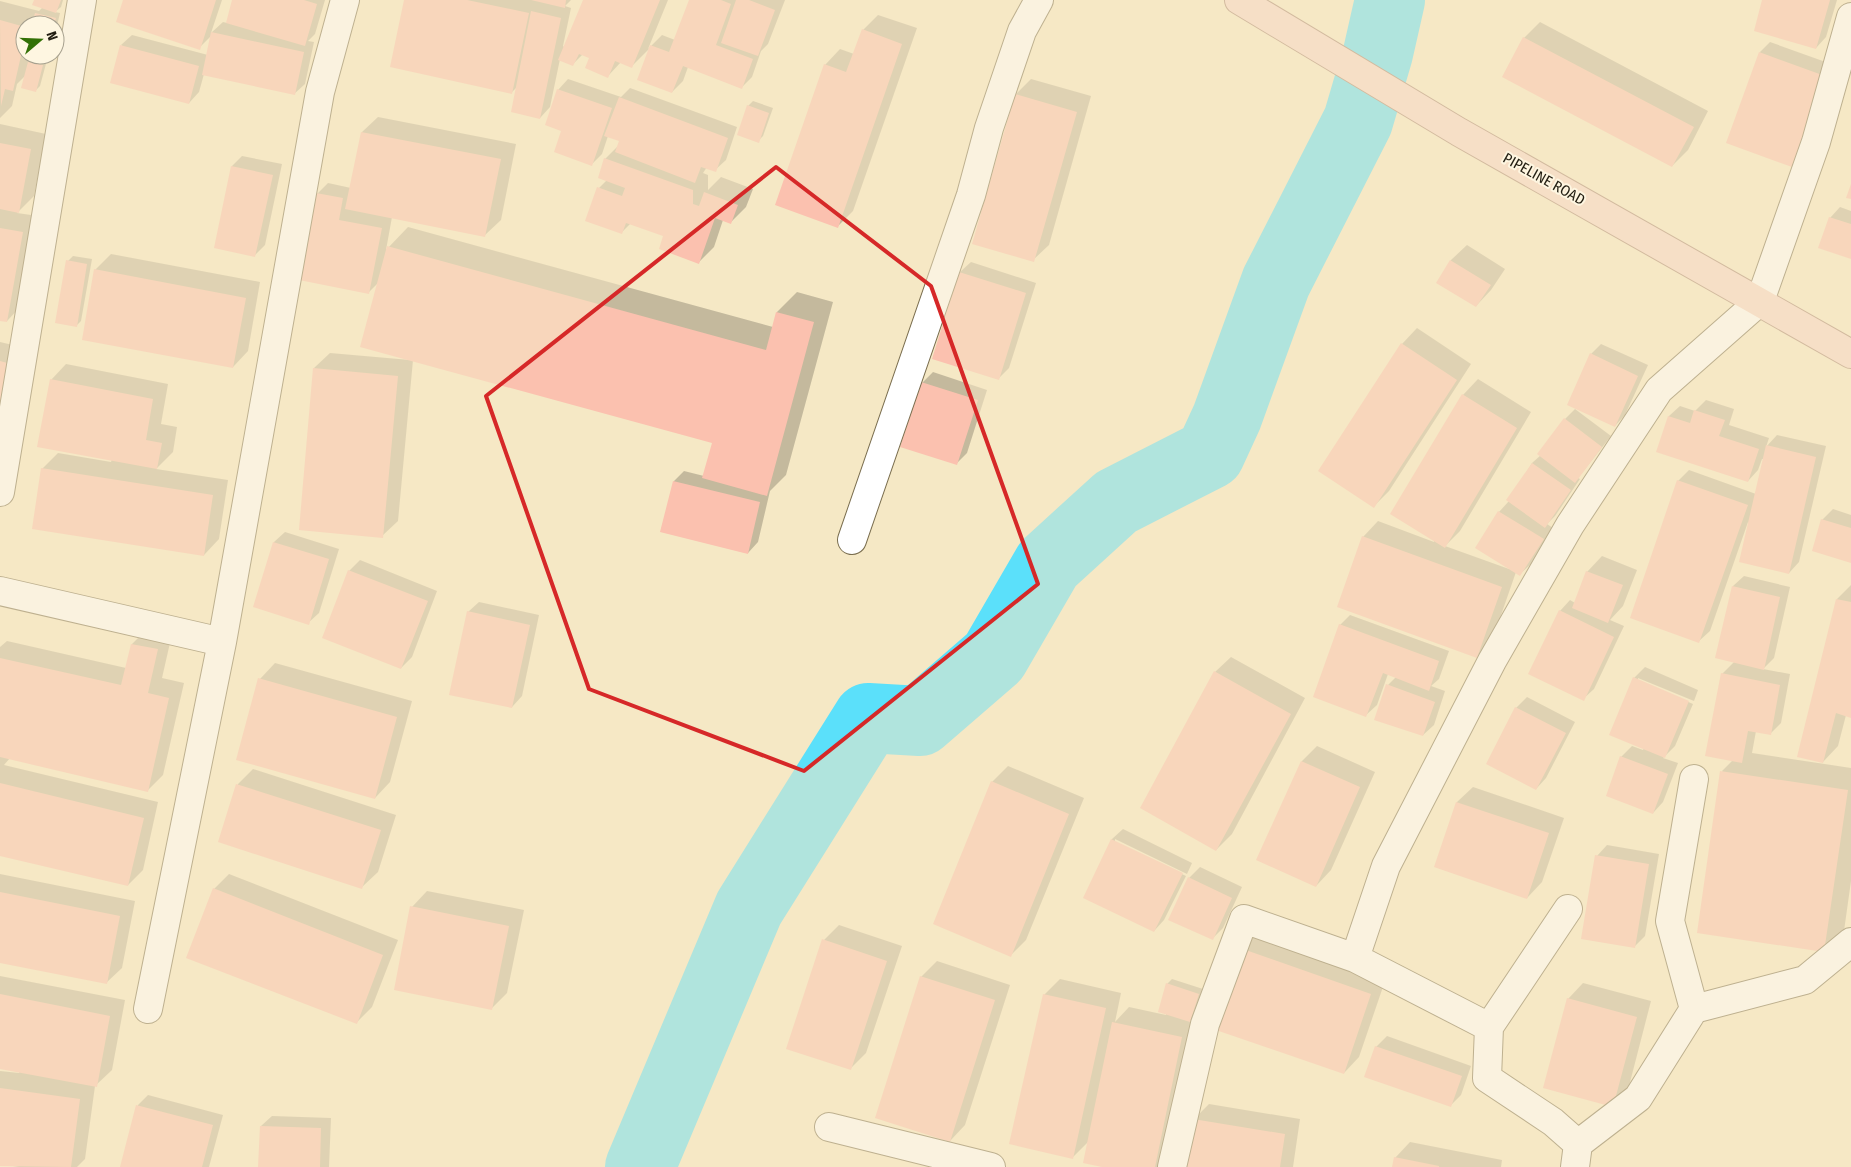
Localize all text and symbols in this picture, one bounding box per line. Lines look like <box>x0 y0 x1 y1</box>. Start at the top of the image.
north arrow <box>15 15 65 65</box>
text: N <box>42 29 61 43</box>
street label: PIPELINE ROAD <box>1500 149 1588 209</box>

